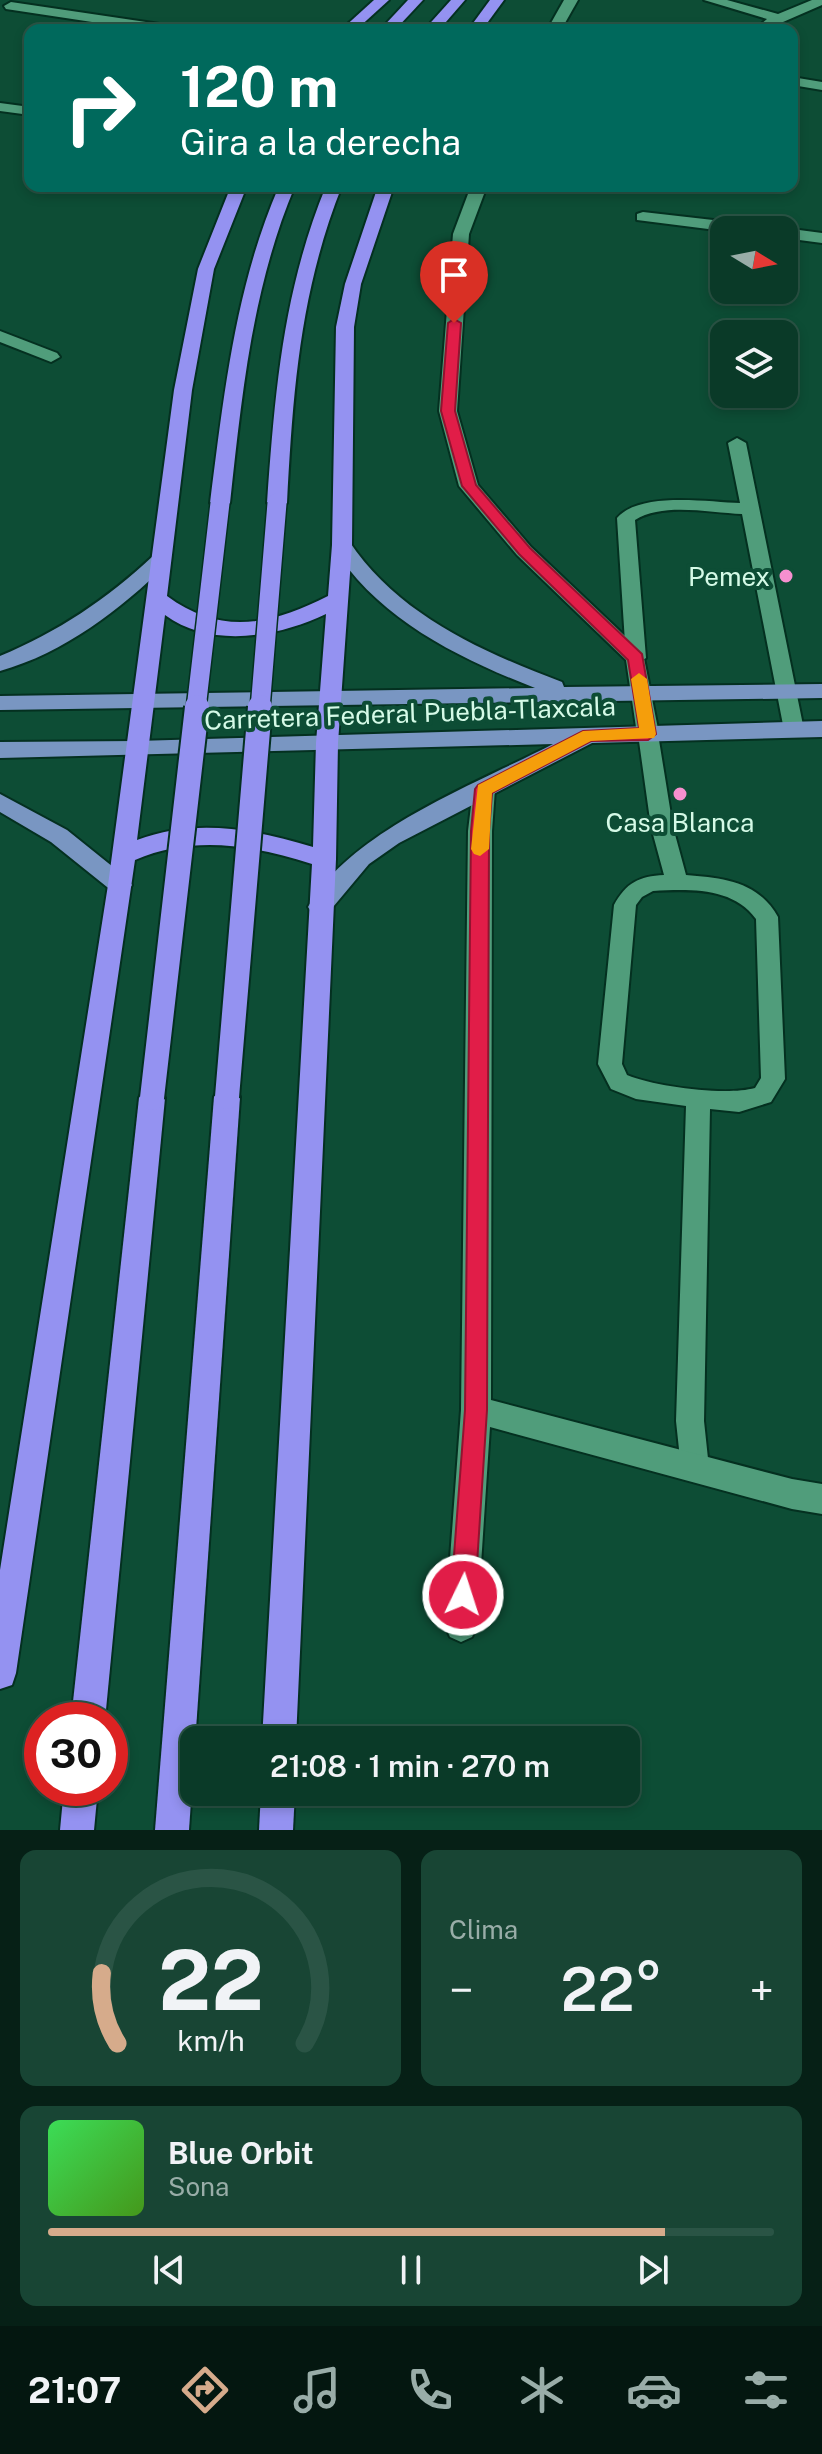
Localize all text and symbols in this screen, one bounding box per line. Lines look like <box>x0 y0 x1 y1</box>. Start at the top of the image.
text: 120 m <box>180 54 338 120</box>
icon: right <box>48 56 152 160</box>
text: Gira a la derecha <box>180 121 461 163</box>
north arrow <box>710 216 798 304</box>
map controls <box>710 216 798 408</box>
pin <box>420 241 488 323</box>
icon: arrive <box>432 253 476 297</box>
button: layers <box>710 320 798 408</box>
place label: Pemex <box>688 561 770 592</box>
marker: Pemex <box>777 567 795 585</box>
street label: Carretera Federal Puebla-Tlaxcala <box>204 690 616 736</box>
marker: Casa Blanca <box>671 785 689 803</box>
place label: Casa Blanca <box>606 807 754 838</box>
position arrow <box>421 1553 505 1637</box>
speed limit sign: 30 <box>24 1702 128 1806</box>
text: 21:08 · 1 min · 270 m <box>270 1748 550 1784</box>
text: Clima <box>449 1914 518 1945</box>
text: 22 <box>158 1931 263 2029</box>
text: 22° <box>560 1954 663 2025</box>
text: − <box>449 1964 473 2016</box>
text: + <box>750 1964 774 2016</box>
text: km/h <box>177 2024 244 2057</box>
text: Blue Orbit <box>168 2135 314 2171</box>
text: Sona <box>168 2171 229 2202</box>
icon: previous <box>147 2248 191 2292</box>
icon: pause <box>389 2248 433 2292</box>
icon: next <box>631 2248 675 2292</box>
icon: directions <box>177 2362 233 2418</box>
icon: music <box>289 2362 345 2418</box>
icon: phone <box>402 2362 458 2418</box>
icon: climate <box>514 2362 570 2418</box>
icon: car <box>626 2362 682 2418</box>
icon: filters <box>738 2362 794 2418</box>
text: 21:07 <box>28 2369 121 2411</box>

